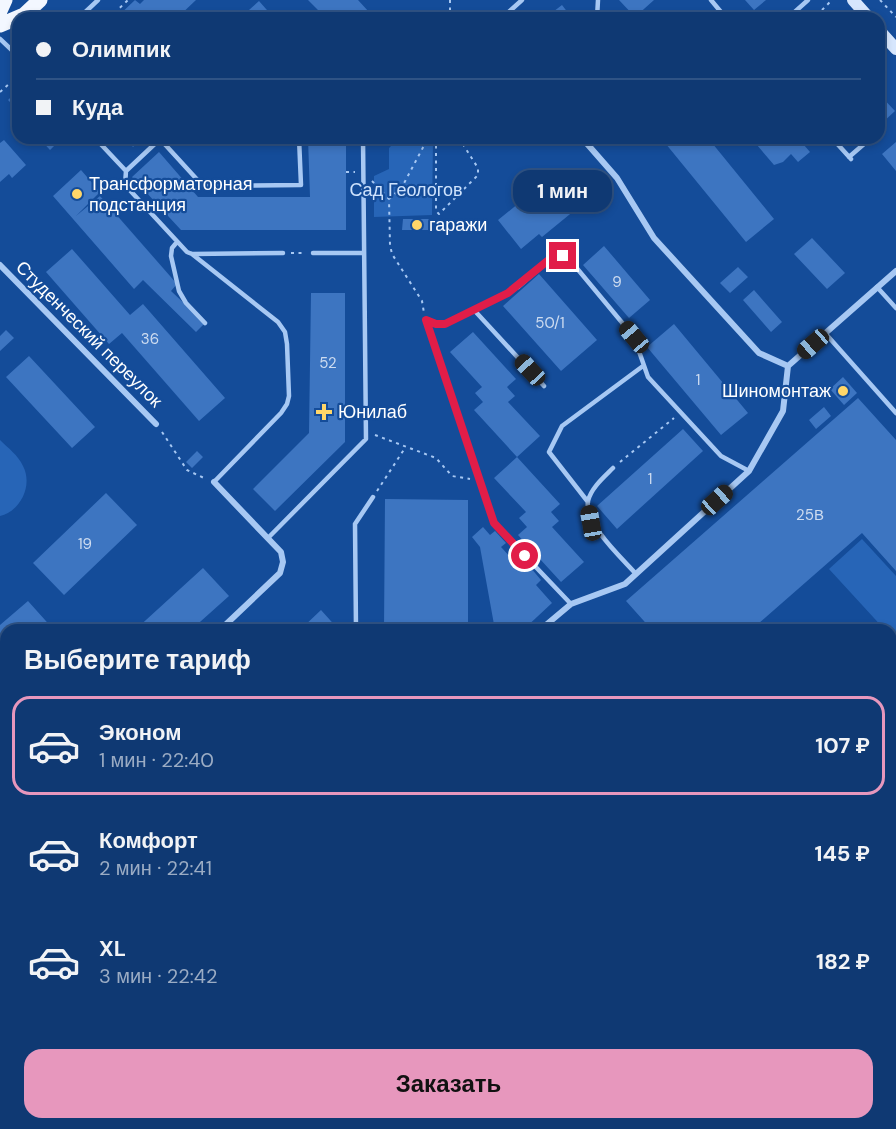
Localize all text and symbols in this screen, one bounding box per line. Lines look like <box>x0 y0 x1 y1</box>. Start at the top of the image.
text: Олимпик <box>72 35 170 64</box>
text: Куда <box>72 93 123 122</box>
callout: 1 мин <box>514 169 612 211</box>
place label: Трансформаторная подстанция <box>89 172 253 217</box>
park label: Сад Геологов <box>349 178 463 202</box>
text: 1 мин <box>537 178 588 204</box>
marker: Трансформаторная подстанция <box>70 187 84 201</box>
place label: гаражи <box>429 213 487 237</box>
marker: гаражи <box>410 218 424 232</box>
route end <box>549 242 576 269</box>
street label: Студенческий переулок <box>10 255 168 413</box>
house number: 9 <box>612 272 622 292</box>
house number: 50/1 <box>535 313 565 333</box>
car <box>616 317 652 357</box>
car <box>794 325 832 363</box>
house number: 36 <box>141 329 159 349</box>
car <box>511 351 549 389</box>
house number: 52 <box>319 353 337 373</box>
house number: 1 <box>696 370 700 390</box>
place label: Шиномонтаж <box>722 379 831 403</box>
marker: Шиномонтаж <box>836 384 850 398</box>
place label: Юнилаб <box>338 400 407 424</box>
marker: Юнилаб <box>315 403 333 421</box>
house number: 1 <box>648 469 652 489</box>
car <box>698 481 736 519</box>
car <box>579 504 603 542</box>
house number: 25В <box>796 505 824 525</box>
house number: 19 <box>78 534 92 554</box>
route start <box>511 542 538 569</box>
text: Выберите тариф <box>24 642 251 677</box>
text: Эконом <box>99 718 182 747</box>
icon: car <box>27 719 81 773</box>
text: 107 ₽ <box>815 731 870 760</box>
text: 1 мин · 22:40 <box>99 747 214 773</box>
text: Комфорт <box>99 826 198 855</box>
icon: car <box>27 827 81 881</box>
text: 145 ₽ <box>814 839 870 868</box>
text: 2 мин · 22:41 <box>99 855 212 881</box>
text: XL <box>99 934 126 963</box>
icon: car <box>27 935 81 989</box>
text: 182 ₽ <box>816 947 870 976</box>
text: 3 мин · 22:42 <box>99 963 217 989</box>
button: Заказать <box>24 1049 873 1118</box>

